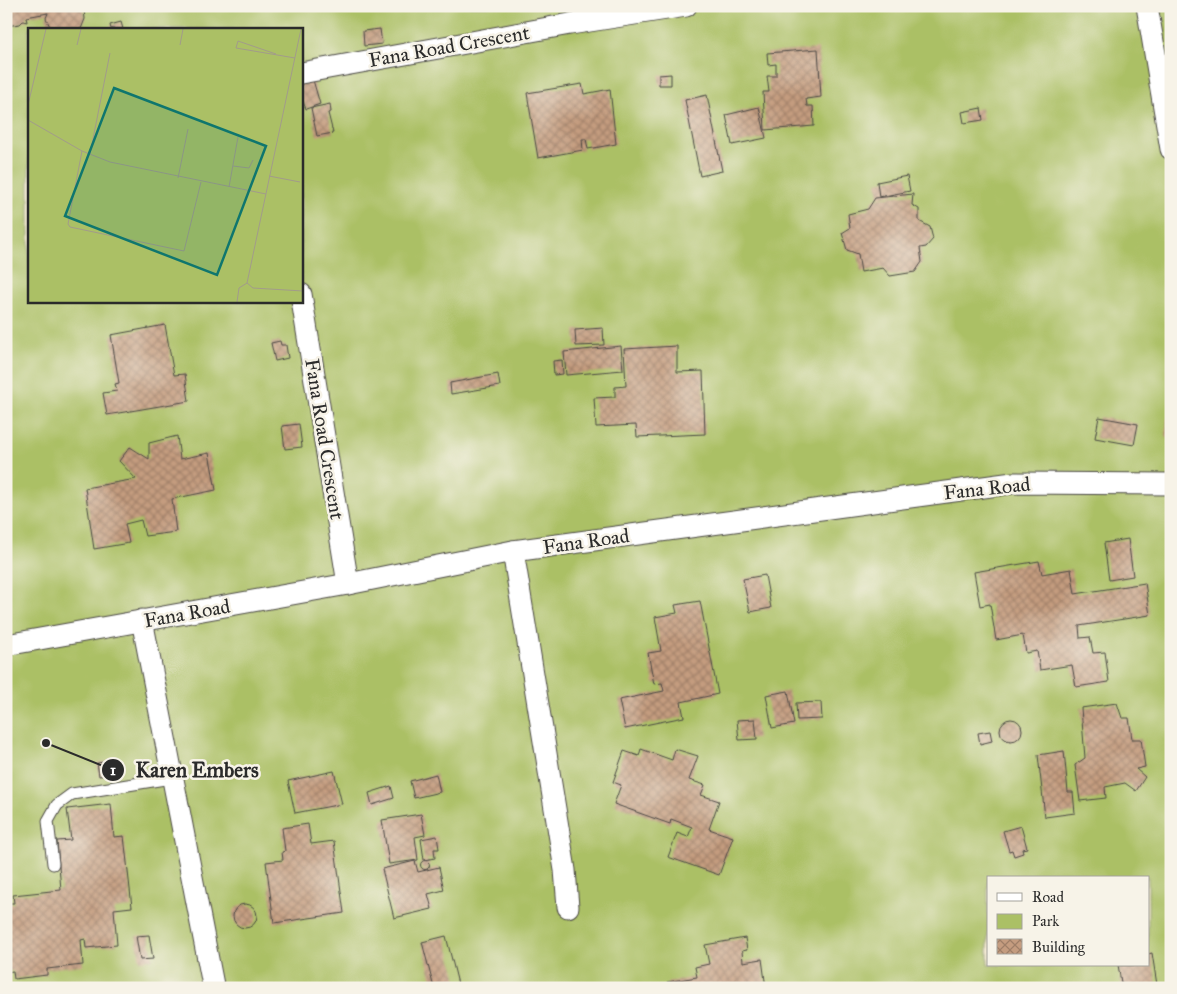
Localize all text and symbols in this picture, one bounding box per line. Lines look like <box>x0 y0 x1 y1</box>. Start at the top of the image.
street label: Fana Road Crescent <box>367 20 531 72</box>
inset map <box>28 28 302 302</box>
street label: Fana Road Crescent <box>300 357 350 521</box>
street label: Fana Road <box>942 472 1032 504</box>
street label: Fana Road <box>541 523 631 559</box>
street label: Fana Road <box>142 594 232 632</box>
callout: Karen Embers <box>101 752 269 788</box>
text: Karen Embers <box>135 757 259 783</box>
text: 1 <box>110 761 116 779</box>
legend <box>987 876 1150 966</box>
text: Road <box>1032 888 1064 906</box>
text: Park <box>1032 912 1059 930</box>
text: Building <box>1032 938 1086 956</box>

